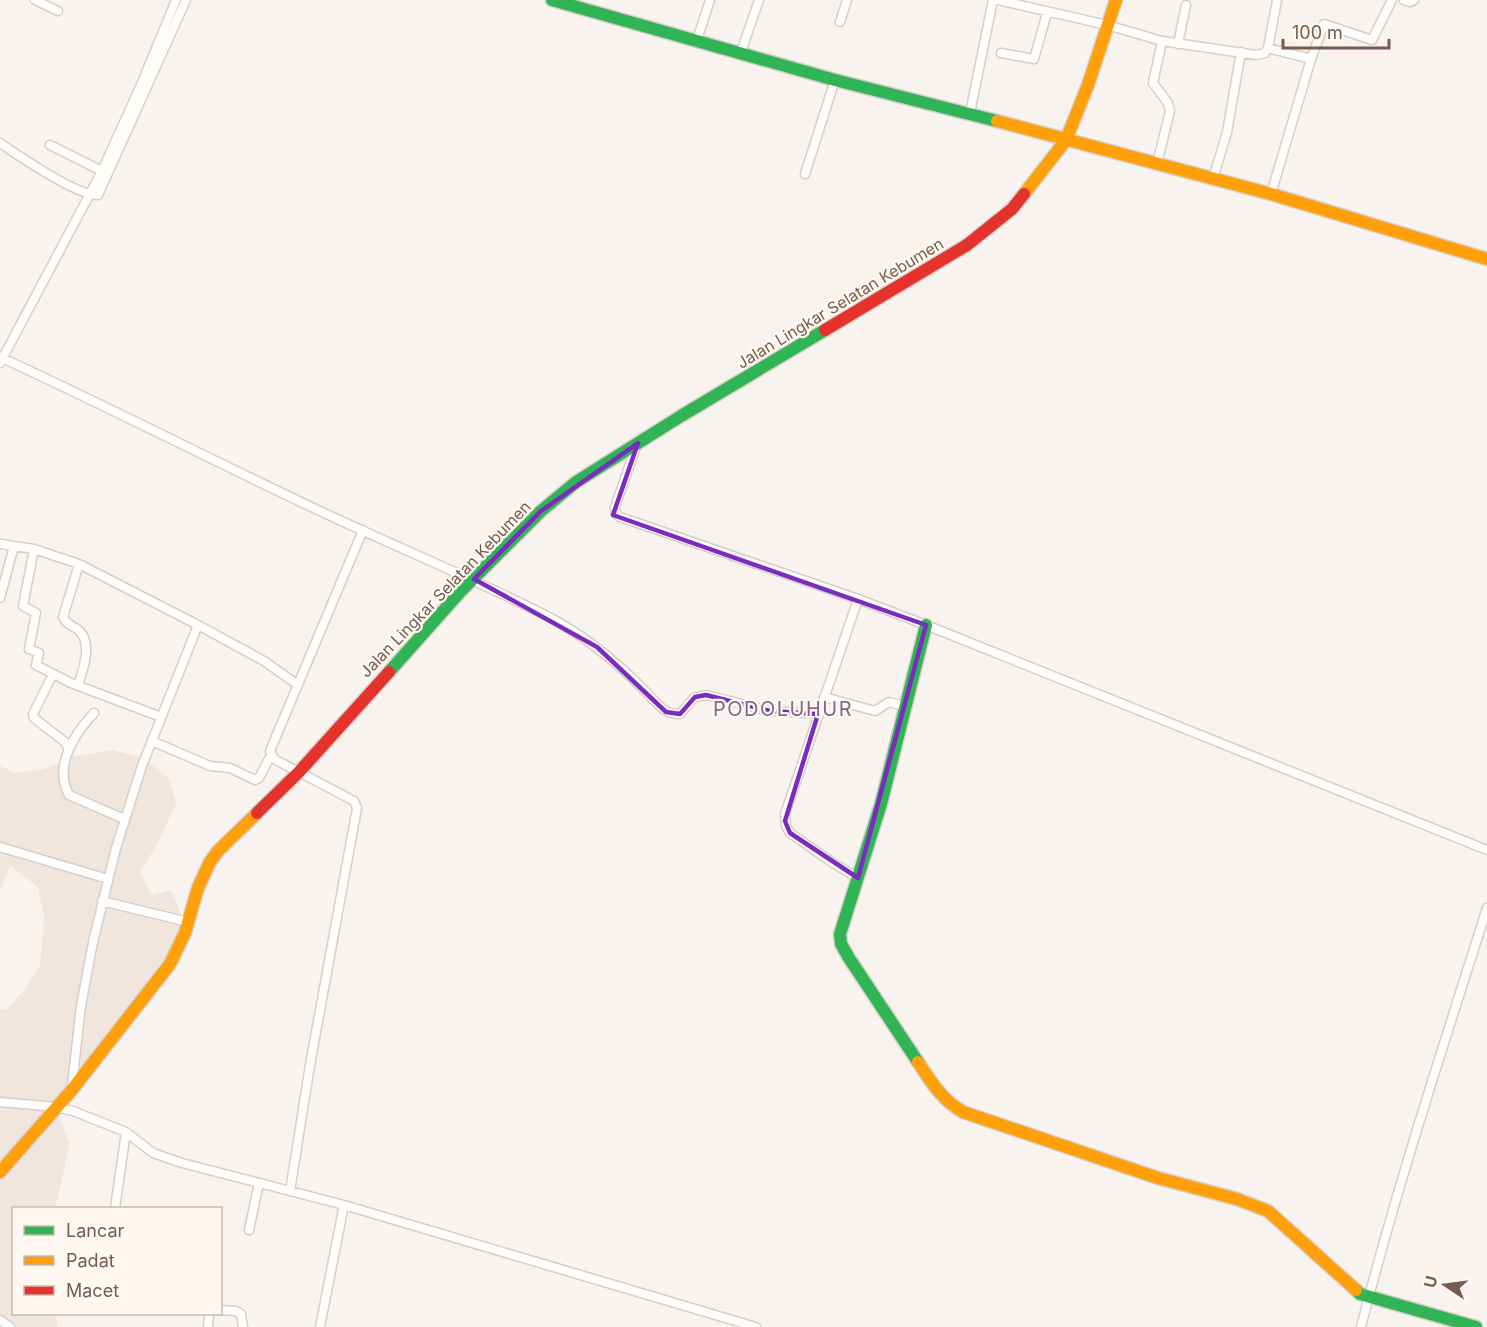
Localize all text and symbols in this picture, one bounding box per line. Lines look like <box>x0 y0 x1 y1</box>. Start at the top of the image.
scale bar <box>1283 12 1390 50</box>
text: 100 m <box>1292 22 1343 43</box>
street label: Jalan Lingkar Selatan Kebumen <box>733 233 947 373</box>
street label: Jalan Lingkar Selatan Kebumen <box>355 497 535 681</box>
district label: PODOLUHUR <box>713 697 853 721</box>
legend <box>12 1207 222 1315</box>
text: Lancar <box>66 1220 124 1241</box>
text: Padat <box>66 1250 115 1271</box>
north arrow <box>1415 1255 1475 1315</box>
text: U <box>1419 1274 1441 1290</box>
text: Macet <box>66 1280 119 1301</box>

